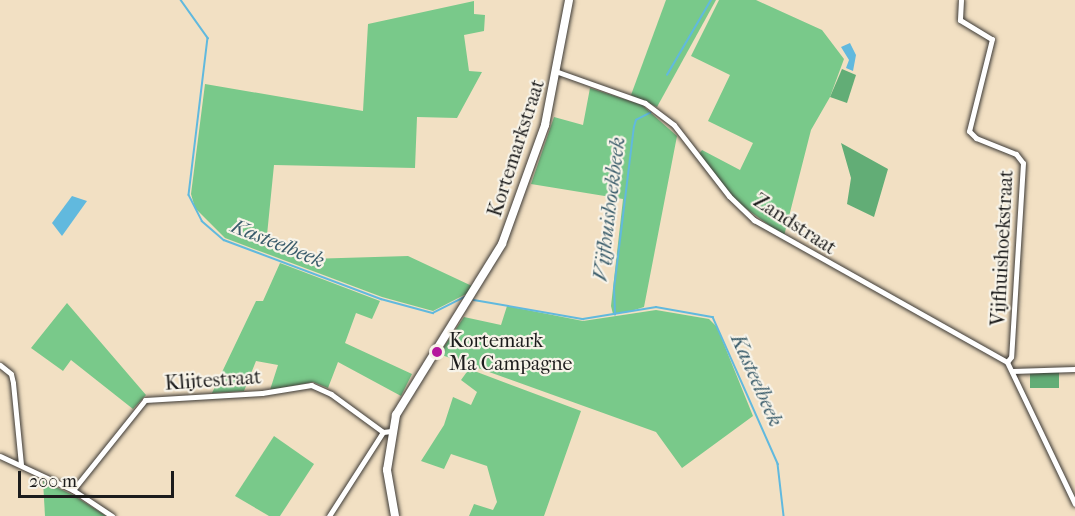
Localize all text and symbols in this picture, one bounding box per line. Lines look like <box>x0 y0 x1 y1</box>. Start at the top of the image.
street label: Kortemarkstraat <box>483 76 549 220</box>
water label: Vijfhuishoekbeek <box>588 135 630 283</box>
street label: Vijfhuishoekstraat <box>986 169 1018 327</box>
street label: Zandstraat <box>749 188 841 260</box>
water label: Kasteelbeek <box>228 213 328 273</box>
place label: Kortemark Ma Campagne <box>449 328 572 375</box>
water label: Kasteelbeek <box>725 330 789 430</box>
marker: Kortemark Ma Campagne <box>430 345 444 359</box>
street label: Klijtestraat <box>164 365 262 395</box>
scale bar <box>21 459 177 497</box>
text: 200 m <box>29 471 77 492</box>

